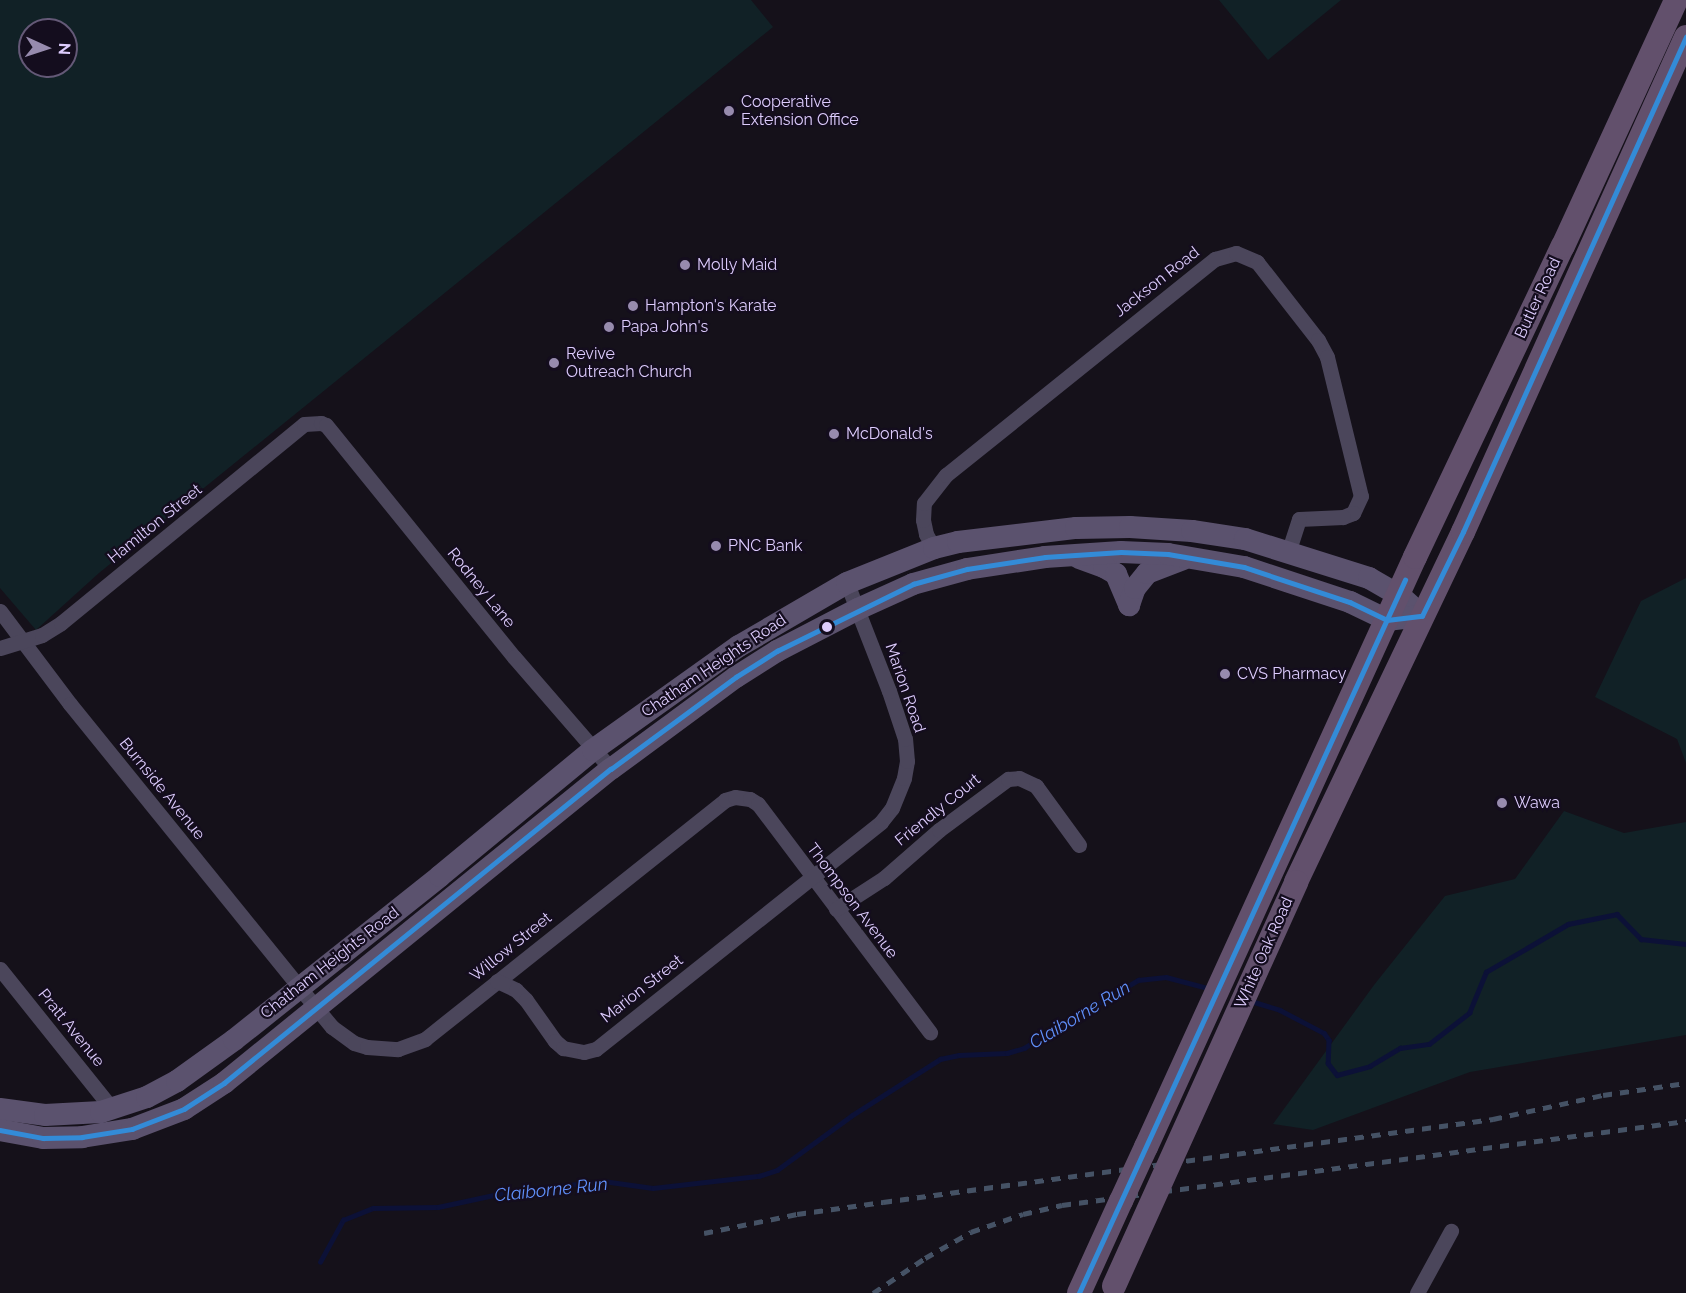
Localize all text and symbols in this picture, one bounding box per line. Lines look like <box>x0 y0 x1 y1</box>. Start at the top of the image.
north arrow <box>18 18 78 78</box>
text: N <box>55 42 74 55</box>
place label: Cooperative Extension Office <box>741 92 859 130</box>
marker: Cooperative Extension Office <box>722 104 736 118</box>
street label: Jackson Road <box>1111 243 1203 321</box>
street label: Butler Road <box>1511 254 1565 342</box>
place label: Molly Maid <box>697 255 778 275</box>
marker: Molly Maid <box>678 258 692 272</box>
place label: Hampton's Karate <box>645 296 776 316</box>
marker: Hampton's Karate <box>626 299 640 313</box>
place label: Papa John's <box>621 317 709 337</box>
marker: Papa John's <box>602 320 616 334</box>
place label: Revive Outreach Church <box>566 344 692 382</box>
marker: Revive Outreach Church <box>547 356 561 370</box>
place label: McDonald's <box>846 424 933 444</box>
marker: McDonald's <box>827 427 841 441</box>
street label: Hamilton Street <box>104 480 206 568</box>
place label: PNC Bank <box>728 536 803 556</box>
marker: PNC Bank <box>709 539 723 553</box>
street label: Rodney Lane <box>443 544 519 632</box>
street label: Chatham Heights Road <box>638 610 790 722</box>
unlabelled marker <box>821 621 833 633</box>
street label: Marion Road <box>881 641 929 735</box>
place label: CVS Pharmacy <box>1237 664 1347 684</box>
marker: CVS Pharmacy <box>1218 667 1232 681</box>
street label: Burnside Avenue <box>115 734 209 844</box>
street label: Friendly Court <box>891 770 985 850</box>
place label: Wawa <box>1514 793 1560 813</box>
marker: Wawa <box>1495 796 1509 810</box>
street label: Thompson Avenue <box>802 839 902 963</box>
street label: White Oak Road <box>1231 894 1297 1012</box>
street label: Chatham Heights Road <box>257 903 403 1023</box>
street label: Willow Street <box>466 908 556 986</box>
street label: Marion Street <box>597 951 687 1027</box>
water label: Claiborne Run <box>1026 976 1134 1054</box>
street label: Pratt Avenue <box>34 985 108 1071</box>
water label: Claiborne Run <box>493 1173 609 1207</box>

